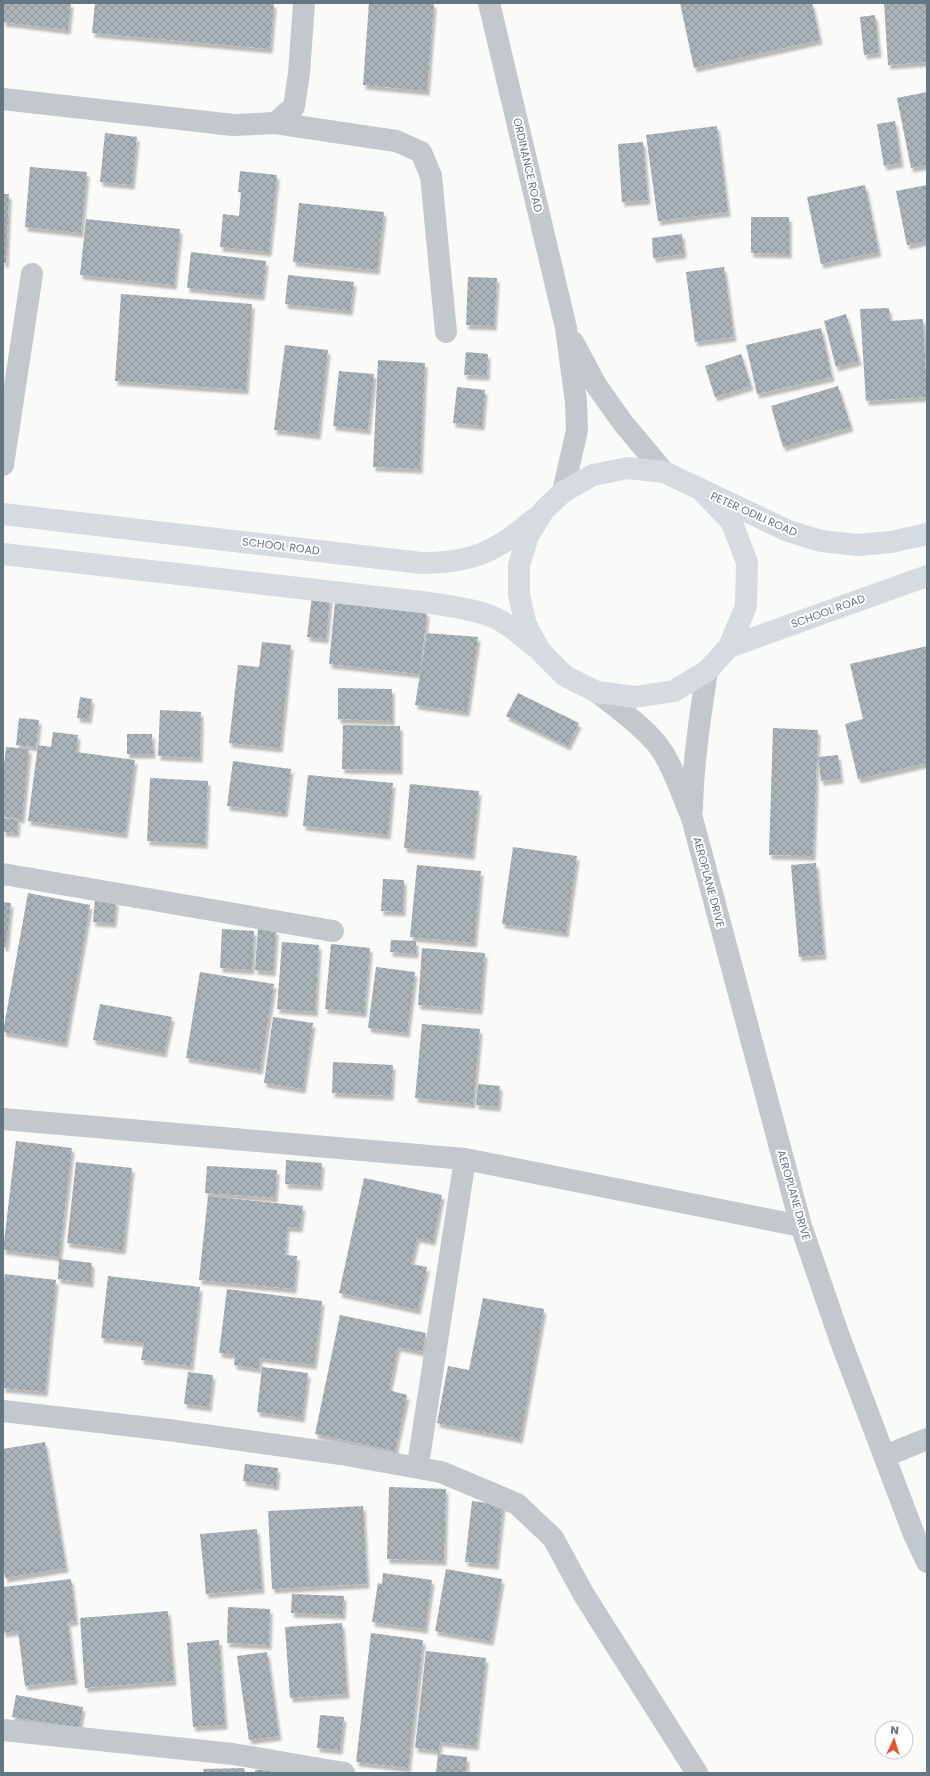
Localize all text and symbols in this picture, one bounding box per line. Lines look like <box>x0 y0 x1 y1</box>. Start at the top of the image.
street label: ORDINANCE ROAD <box>509 116 547 214</box>
street label: PETER ODILI ROAD <box>708 488 800 540</box>
street label: SCHOOL ROAD <box>241 533 321 559</box>
street label: SCHOOL ROAD <box>789 590 868 632</box>
street label: AEROPLANE DRIVE <box>689 835 729 929</box>
street label: AEROPLANE DRIVE <box>773 1148 815 1242</box>
north arrow <box>874 1720 914 1760</box>
text: N <box>890 1722 899 1738</box>

